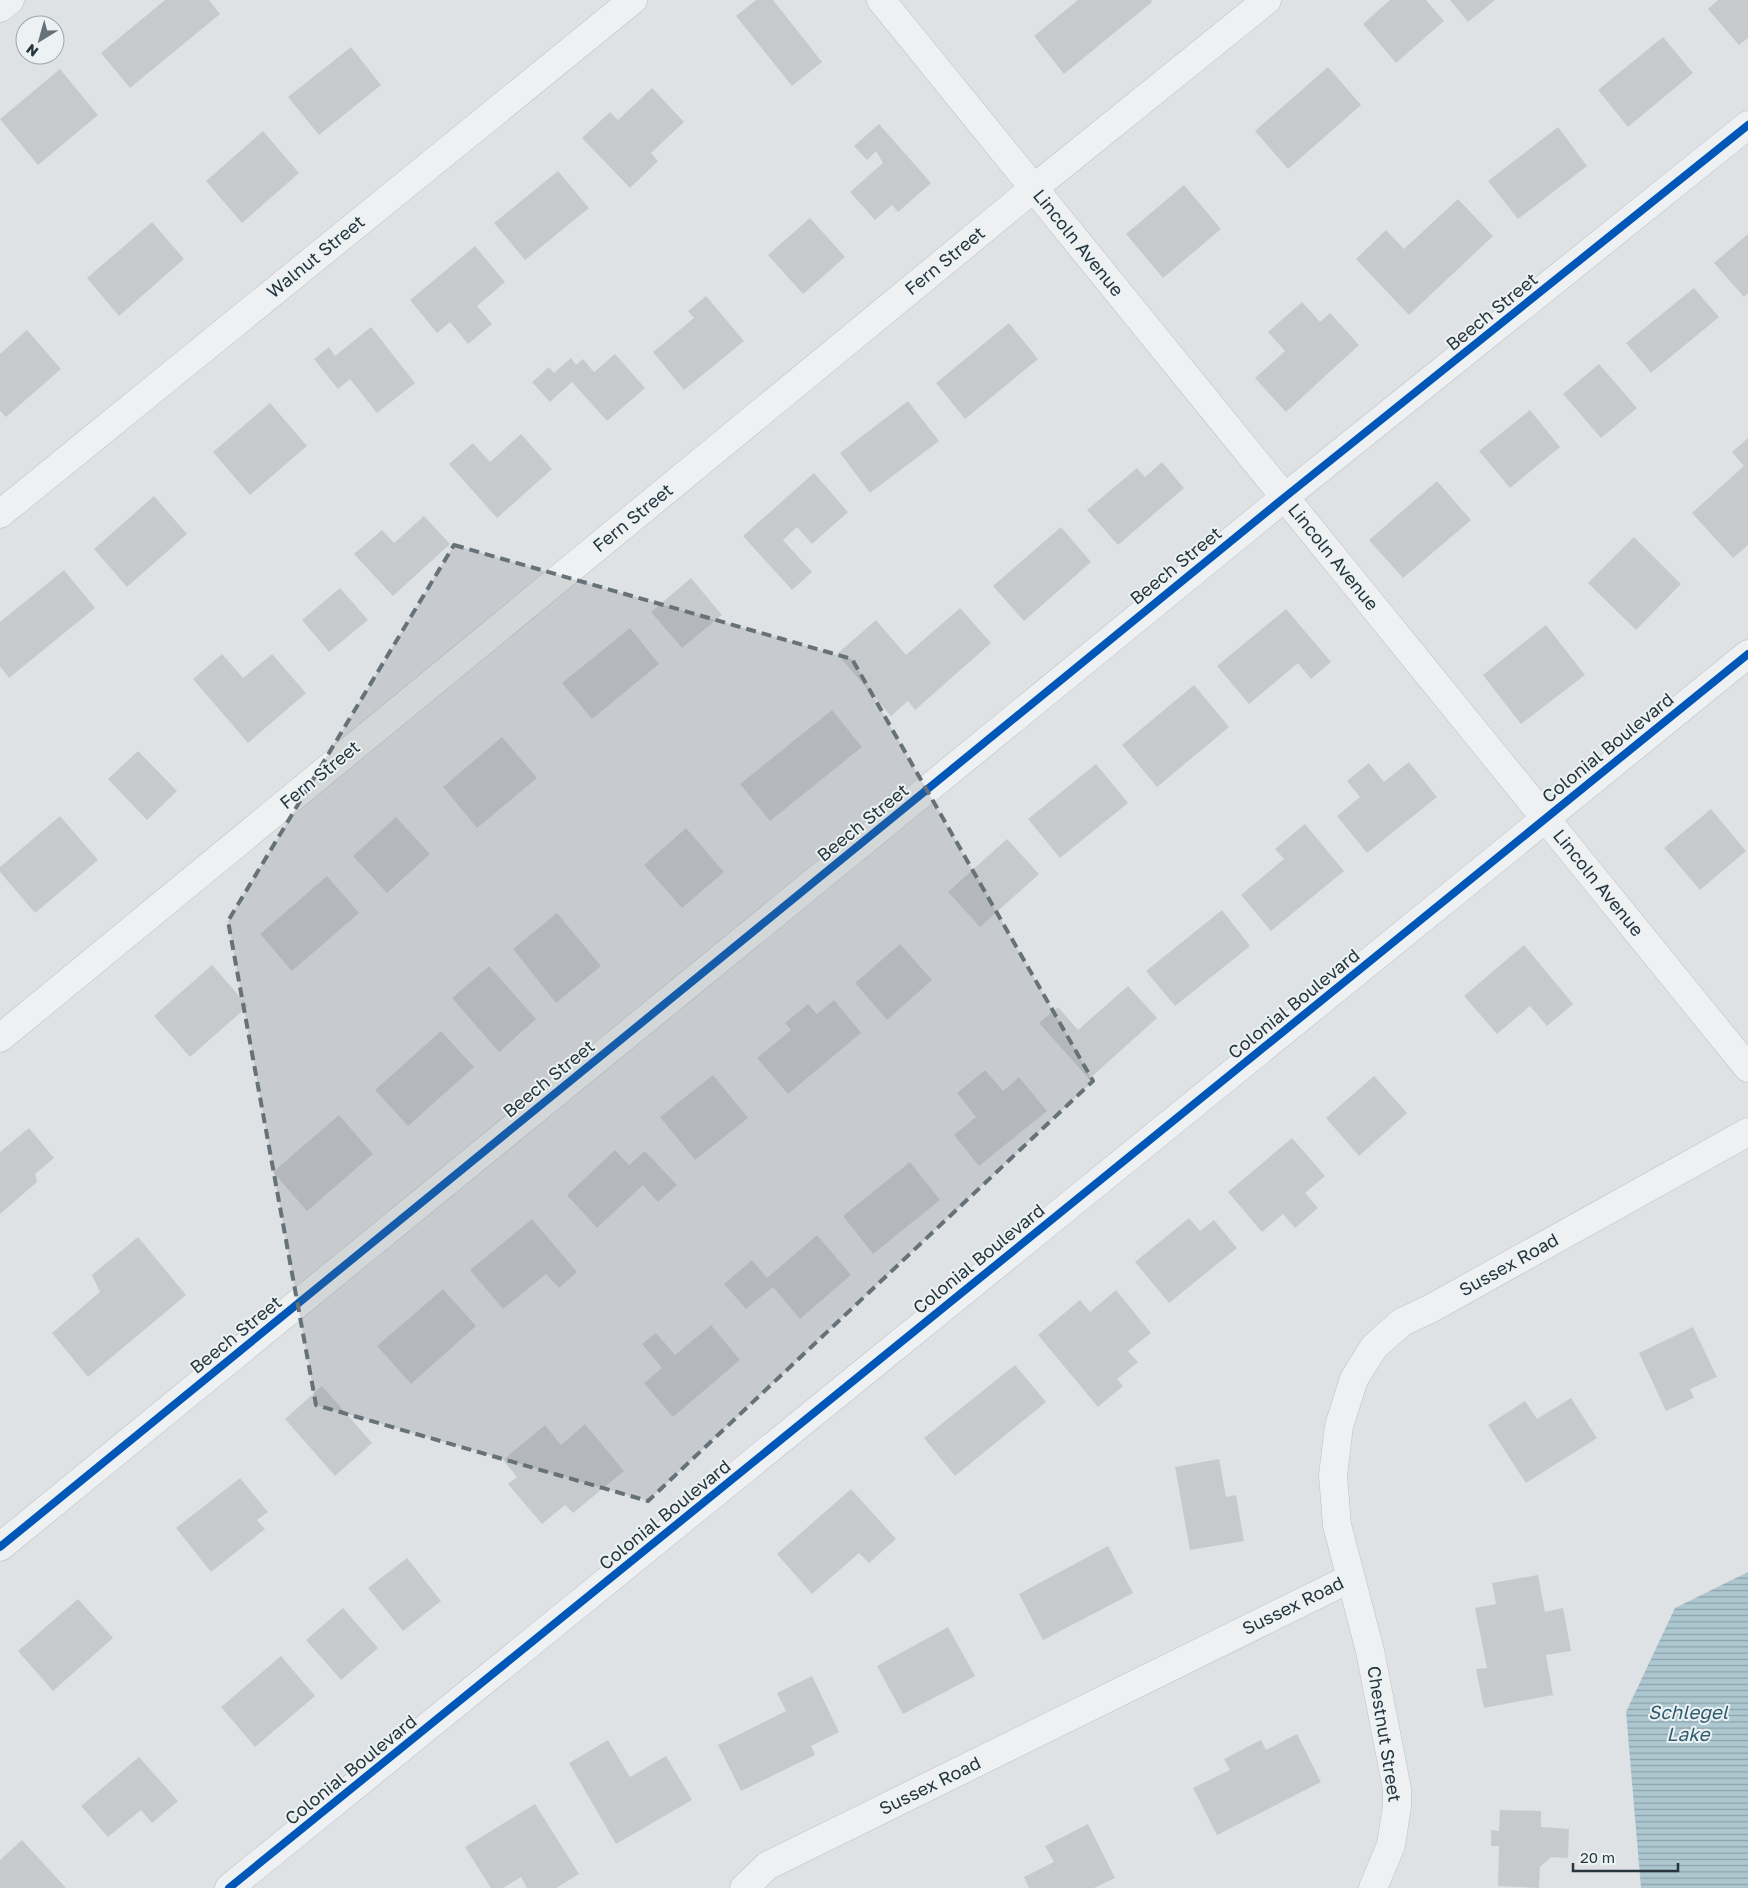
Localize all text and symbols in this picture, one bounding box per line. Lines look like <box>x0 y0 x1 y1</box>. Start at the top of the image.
north arrow <box>15 15 65 65</box>
text: N <box>23 41 41 61</box>
street label: Lincoln Avenue <box>1029 184 1129 300</box>
street label: Walnut Street <box>262 210 369 302</box>
street label: Fern Street <box>900 221 989 299</box>
street label: Beech Street <box>1441 268 1542 355</box>
street label: Fern Street <box>588 478 677 556</box>
street label: Lincoln Avenue <box>1284 498 1384 614</box>
street label: Beech Street <box>1125 522 1226 609</box>
street label: Colonial Boulevard <box>1537 687 1678 807</box>
street label: Fern Street <box>275 735 364 813</box>
street label: Beech Street <box>812 779 913 866</box>
street label: Lincoln Avenue <box>1549 824 1649 940</box>
street label: Colonial Boulevard <box>1223 943 1364 1063</box>
street label: Beech Street <box>498 1035 599 1122</box>
street label: Colonial Boulevard <box>908 1198 1049 1318</box>
street label: Sussex Road <box>1455 1228 1562 1300</box>
street label: Beech Street <box>185 1291 286 1378</box>
street label: Colonial Boulevard <box>594 1454 735 1574</box>
street label: Sussex Road <box>1238 1571 1347 1639</box>
street label: Chestnut Street <box>1363 1664 1407 1803</box>
water label: Schlegel Lake <box>1648 1700 1729 1745</box>
street label: Colonial Boulevard <box>280 1709 421 1829</box>
street label: Sussex Road <box>875 1751 984 1819</box>
scale bar <box>1573 1840 1678 1872</box>
text: 20 m <box>1580 1848 1615 1866</box>

